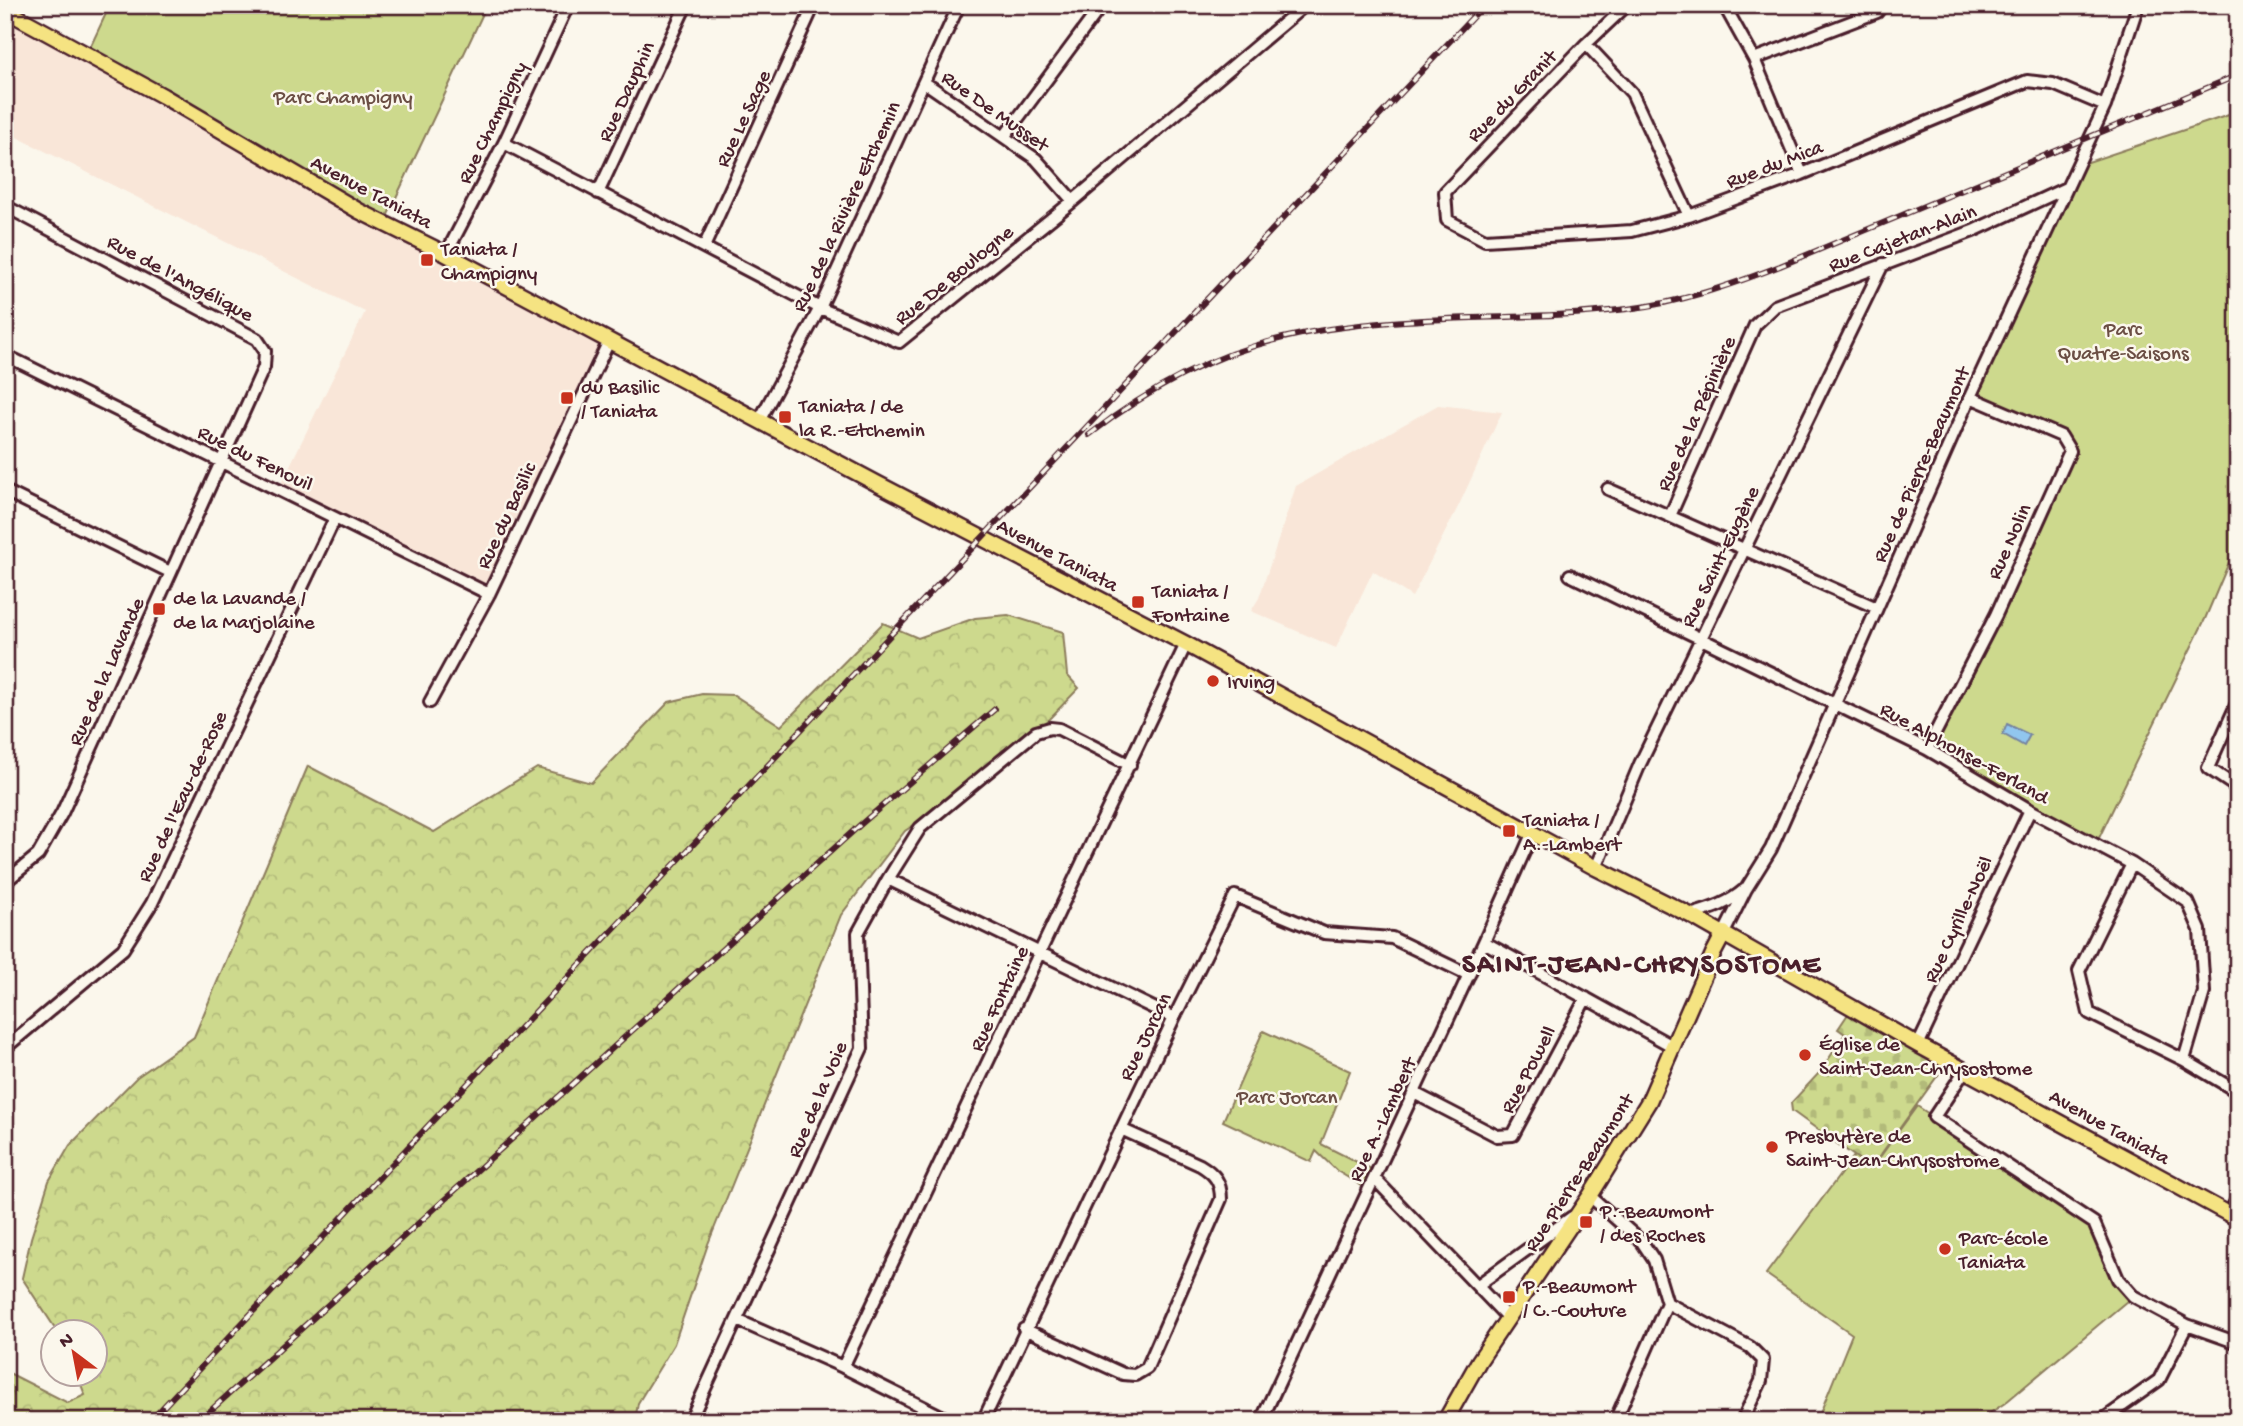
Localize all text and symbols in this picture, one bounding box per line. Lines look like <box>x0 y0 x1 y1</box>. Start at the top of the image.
street label: Rue Dauphin <box>594 38 662 147</box>
street label: Rue du Granit <box>1463 44 1566 149</box>
street label: Rue Champigny <box>454 58 535 189</box>
street label: Rue Le Sage <box>712 66 779 172</box>
street label: Rue De Musset <box>935 67 1055 160</box>
park label: Parc Champigny <box>272 87 413 112</box>
street label: Rue de la Rivière Etchemin <box>788 98 908 317</box>
street label: Rue du Mica <box>1723 136 1828 196</box>
street label: Avenue Taniata <box>305 152 437 237</box>
street label: Rue Cajetan-Alain <box>1826 201 1981 280</box>
street label: Rue De Boulogne <box>891 220 1021 332</box>
street label: Rue de l'Angélique <box>102 231 258 330</box>
place label: Taniata / Champigny <box>440 239 537 288</box>
marker: Taniata / Champigny <box>419 252 435 268</box>
park label: Parc Quatre-Saisons <box>2057 319 2190 368</box>
street label: Rue de la Pépinière <box>1653 332 1744 496</box>
street label: Rue de Pierre-Beaumont <box>1869 362 1979 567</box>
place label: du Basilic / Taniata <box>581 377 660 426</box>
marker: du Basilic / Taniata <box>559 390 575 406</box>
place label: Taniata / de la R.-Etchemin <box>798 396 925 445</box>
marker: Taniata / de la R.-Etchemin <box>777 409 793 425</box>
street label: Rue du Fenouil <box>193 421 316 499</box>
street label: Rue du Basilic <box>473 458 544 574</box>
street label: Rue Saint-Eugène <box>1677 482 1768 632</box>
street label: Rue Nolin <box>1983 501 2039 584</box>
street label: Avenue Taniata <box>991 515 1123 600</box>
place label: Taniata / Fontaine <box>1151 581 1230 630</box>
place label: de la Lavande / de la Marjolaine <box>173 588 316 637</box>
street label: Rue de la Lavande <box>64 593 153 750</box>
marker: Taniata / Fontaine <box>1130 594 1146 610</box>
marker: de la Lavande / de la Marjolaine <box>151 601 167 617</box>
place label: Irving <box>1227 672 1275 697</box>
marker: Irving <box>1205 673 1221 689</box>
street label: Rue Alphonse-Ferland <box>1875 698 2053 813</box>
street label: Rue de l'Eau-de-Rose <box>134 707 235 887</box>
place label: Taniata / A.-Lambert <box>1522 810 1623 859</box>
marker: Taniata / A.-Lambert <box>1501 823 1517 839</box>
street label: Rue Cyrille-Noël <box>1920 853 2000 988</box>
street label: Rue Fontaine <box>966 942 1037 1056</box>
district label: SAINT-JEAN-CHRYSOSTOME <box>1462 950 1822 983</box>
street label: Rue Jorcan <box>1115 989 1179 1086</box>
street label: Rue Powell <box>1497 1023 1564 1119</box>
place label: Église de Saint-Jean-Chrysostome <box>1819 1034 2033 1083</box>
street label: Rue de la Voie <box>783 1037 855 1162</box>
marker: Église de Saint-Jean-Chrysostome <box>1797 1047 1813 1063</box>
street label: Rue A.-Lambert <box>1344 1052 1425 1187</box>
street label: Avenue Taniata <box>2044 1086 2174 1173</box>
park label: Parc Jorcan <box>1235 1087 1338 1112</box>
street label: Rue Pierre-Beaumont <box>1521 1088 1643 1258</box>
place label: Presbytère de Saint-Jean-Chrysostome <box>1785 1126 2000 1175</box>
marker: Presbytère de Saint-Jean-Chrysostome <box>1764 1139 1780 1155</box>
place label: P.-Beaumont / des Roches <box>1599 1201 1715 1250</box>
marker: P.-Beaumont / des Roches <box>1578 1214 1594 1230</box>
place label: Parc-école Taniata <box>1958 1228 2049 1277</box>
marker: Parc-école Taniata <box>1937 1241 1953 1257</box>
place label: P.-Beaumont / C.-Couture <box>1522 1276 1638 1325</box>
marker: P.-Beaumont / C.-Couture <box>1501 1289 1517 1305</box>
north arrow <box>38 1318 108 1388</box>
text: N <box>55 1329 78 1355</box>

